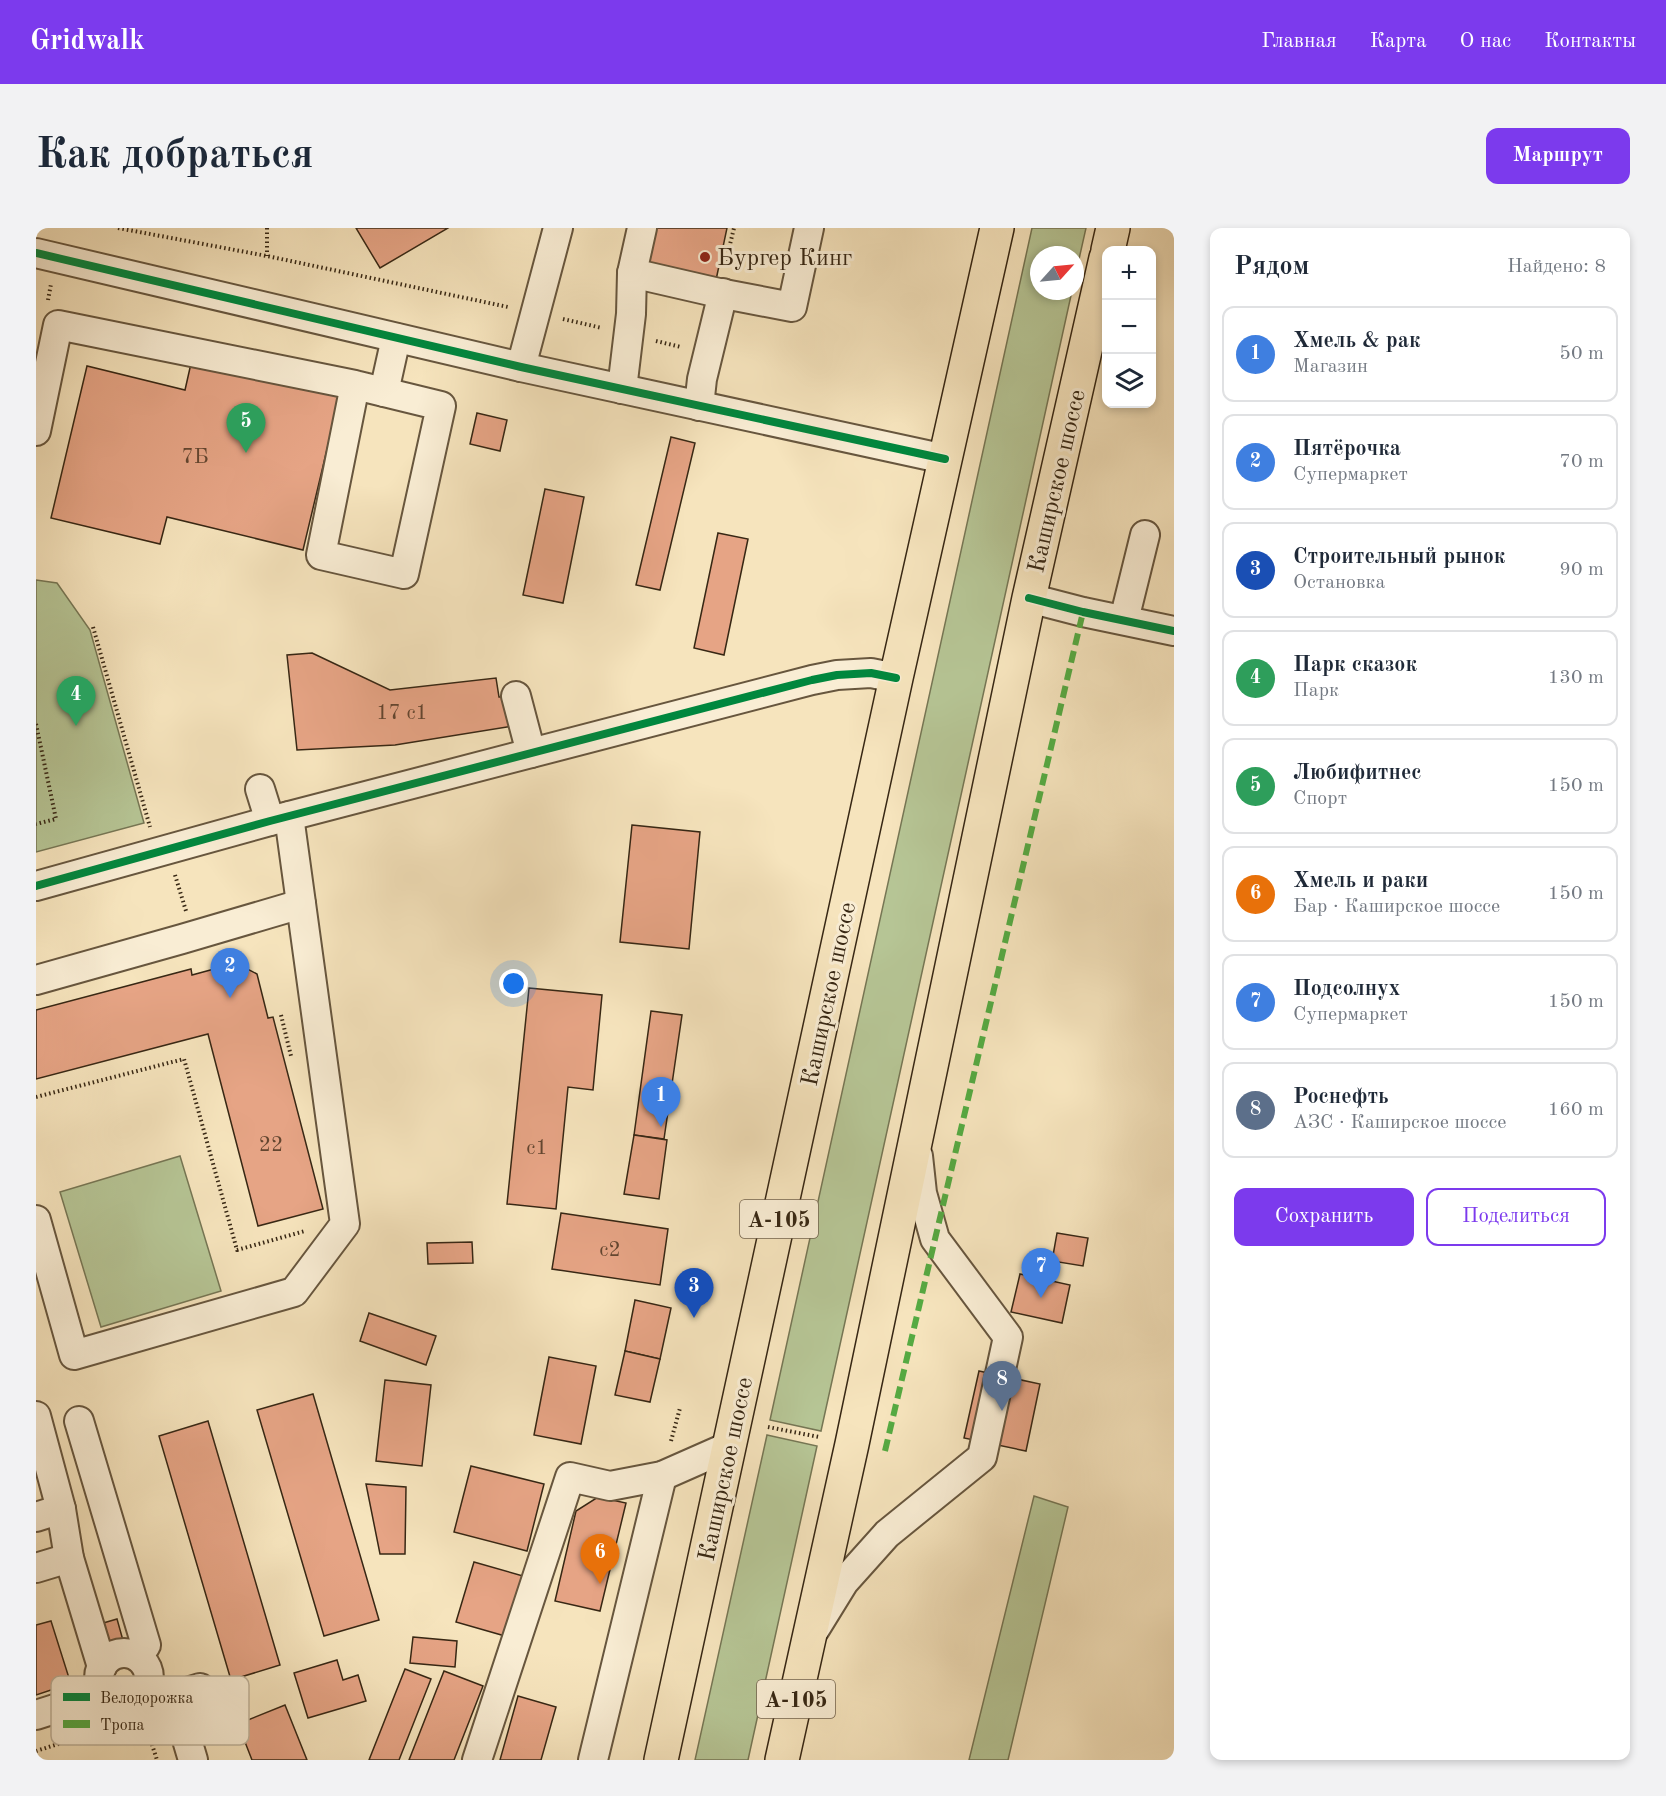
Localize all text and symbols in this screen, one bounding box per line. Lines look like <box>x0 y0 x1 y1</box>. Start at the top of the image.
text: Gridwalk <box>30 28 145 56</box>
text: Главная <box>1261 31 1337 52</box>
text: Карта <box>1370 31 1427 52</box>
text: О нас <box>1460 31 1511 52</box>
text: Контакты <box>1544 31 1636 52</box>
button: Маршрут <box>1486 128 1630 184</box>
text: Как добраться <box>36 135 313 177</box>
north arrow <box>1030 246 1084 300</box>
map controls <box>1102 246 1156 408</box>
button: + <box>1102 246 1156 300</box>
place label: Бургер Кинг <box>717 247 853 271</box>
marker: Бургер Кинг <box>698 250 712 264</box>
text: Рядом <box>1234 254 1309 280</box>
text: Найдено: 8 <box>1507 257 1606 277</box>
button: − <box>1102 300 1156 354</box>
text: Хмель & рак <box>1293 330 1421 352</box>
text: 1 <box>1250 344 1261 364</box>
text: 50 m <box>1559 344 1604 364</box>
button: layers <box>1102 354 1156 408</box>
text: Магазин <box>1293 357 1368 377</box>
street label: Каширское шоссе <box>1025 388 1091 575</box>
pin: 5 <box>226 404 266 453</box>
text: Пятёрочка <box>1293 438 1401 460</box>
house number: 7Б <box>181 447 209 468</box>
text: 2 <box>1250 452 1261 472</box>
text: 70 m <box>1559 452 1604 472</box>
text: Супермаркет <box>1293 465 1408 485</box>
text: Строительный рынок <box>1293 546 1505 568</box>
text: 3 <box>1250 560 1261 580</box>
text: 90 m <box>1559 560 1604 580</box>
text: Остановка <box>1293 573 1385 593</box>
text: Парк сказок <box>1293 654 1417 676</box>
text: 4 <box>1250 668 1261 688</box>
text: 130 m <box>1548 668 1604 688</box>
pin: 4 <box>56 676 96 726</box>
text: Парк <box>1293 681 1339 701</box>
house number: 17 с1 <box>376 703 428 724</box>
text: Любифитнес <box>1293 762 1422 784</box>
text: 5 <box>1250 776 1261 796</box>
text: 150 m <box>1548 776 1604 796</box>
text: Спорт <box>1293 789 1347 809</box>
text: Хмель и раки <box>1293 870 1428 892</box>
text: 6 <box>1250 884 1261 904</box>
text: 150 m <box>1548 884 1604 904</box>
text: Бар · Каширское шоссе <box>1293 897 1500 917</box>
street label: Каширское шоссе <box>799 900 861 1089</box>
pin: 2 <box>210 948 250 998</box>
your location <box>499 969 528 998</box>
text: Подсолнух <box>1293 978 1400 1000</box>
text: 7 <box>1250 992 1261 1012</box>
text: 150 m <box>1548 992 1604 1012</box>
text: Супермаркет <box>1293 1005 1408 1025</box>
pin: 1 <box>642 1078 680 1127</box>
text: Роснефть <box>1293 1086 1389 1108</box>
text: 8 <box>1250 1100 1261 1120</box>
text: 160 m <box>1548 1100 1604 1120</box>
text: АЗС · Каширское шоссе <box>1293 1113 1506 1133</box>
house number: 22 <box>259 1135 283 1156</box>
house number: с1 <box>526 1138 548 1159</box>
button: Сохранить <box>1234 1188 1414 1246</box>
button: Поделиться <box>1426 1188 1606 1246</box>
road number: А-105 <box>740 1200 818 1238</box>
house number: с2 <box>599 1240 621 1261</box>
pin: 7 <box>1022 1248 1060 1298</box>
pin: 3 <box>674 1268 714 1318</box>
pin: 8 <box>982 1362 1022 1411</box>
street label: Каширское шоссе <box>696 1375 758 1564</box>
pin: 6 <box>580 1534 620 1584</box>
legend <box>51 1676 249 1745</box>
road number: А-105 <box>757 1680 835 1718</box>
text: Велодорожка <box>100 1691 193 1707</box>
text: Тропа <box>100 1718 144 1734</box>

